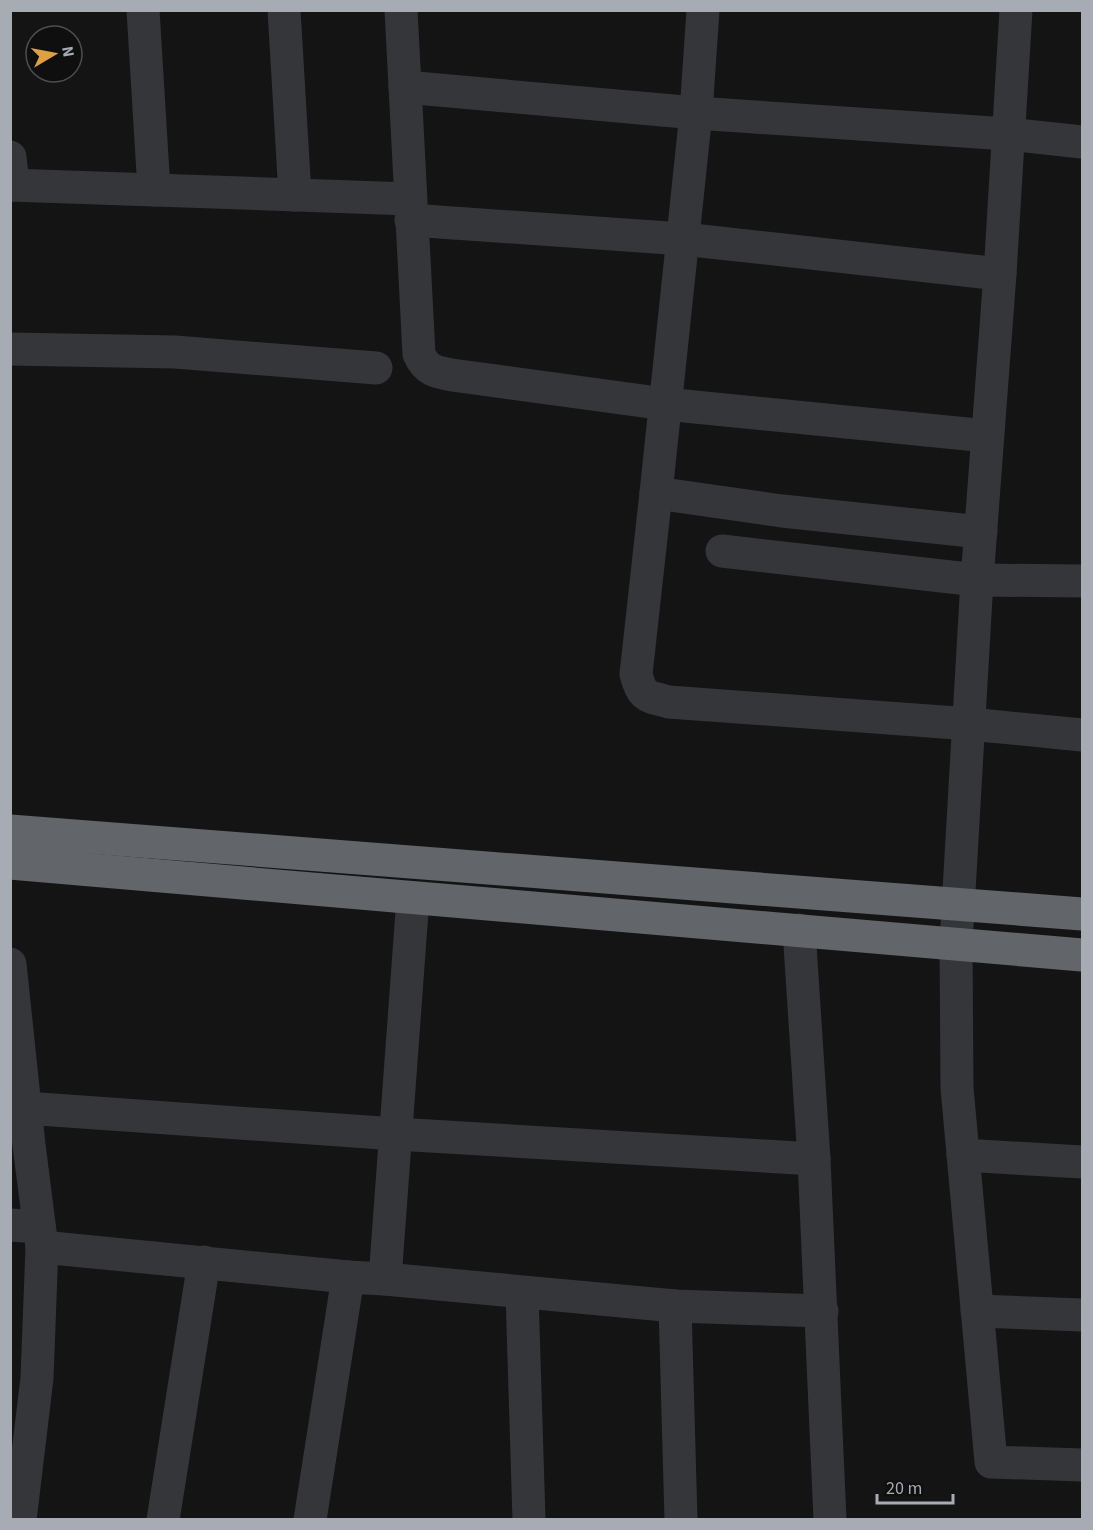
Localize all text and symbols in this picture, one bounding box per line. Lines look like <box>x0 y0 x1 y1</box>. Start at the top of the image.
north arrow <box>24 24 84 84</box>
text: N <box>56 44 80 59</box>
scale bar <box>877 1467 954 1505</box>
text: 20 m <box>886 1476 922 1501</box>

